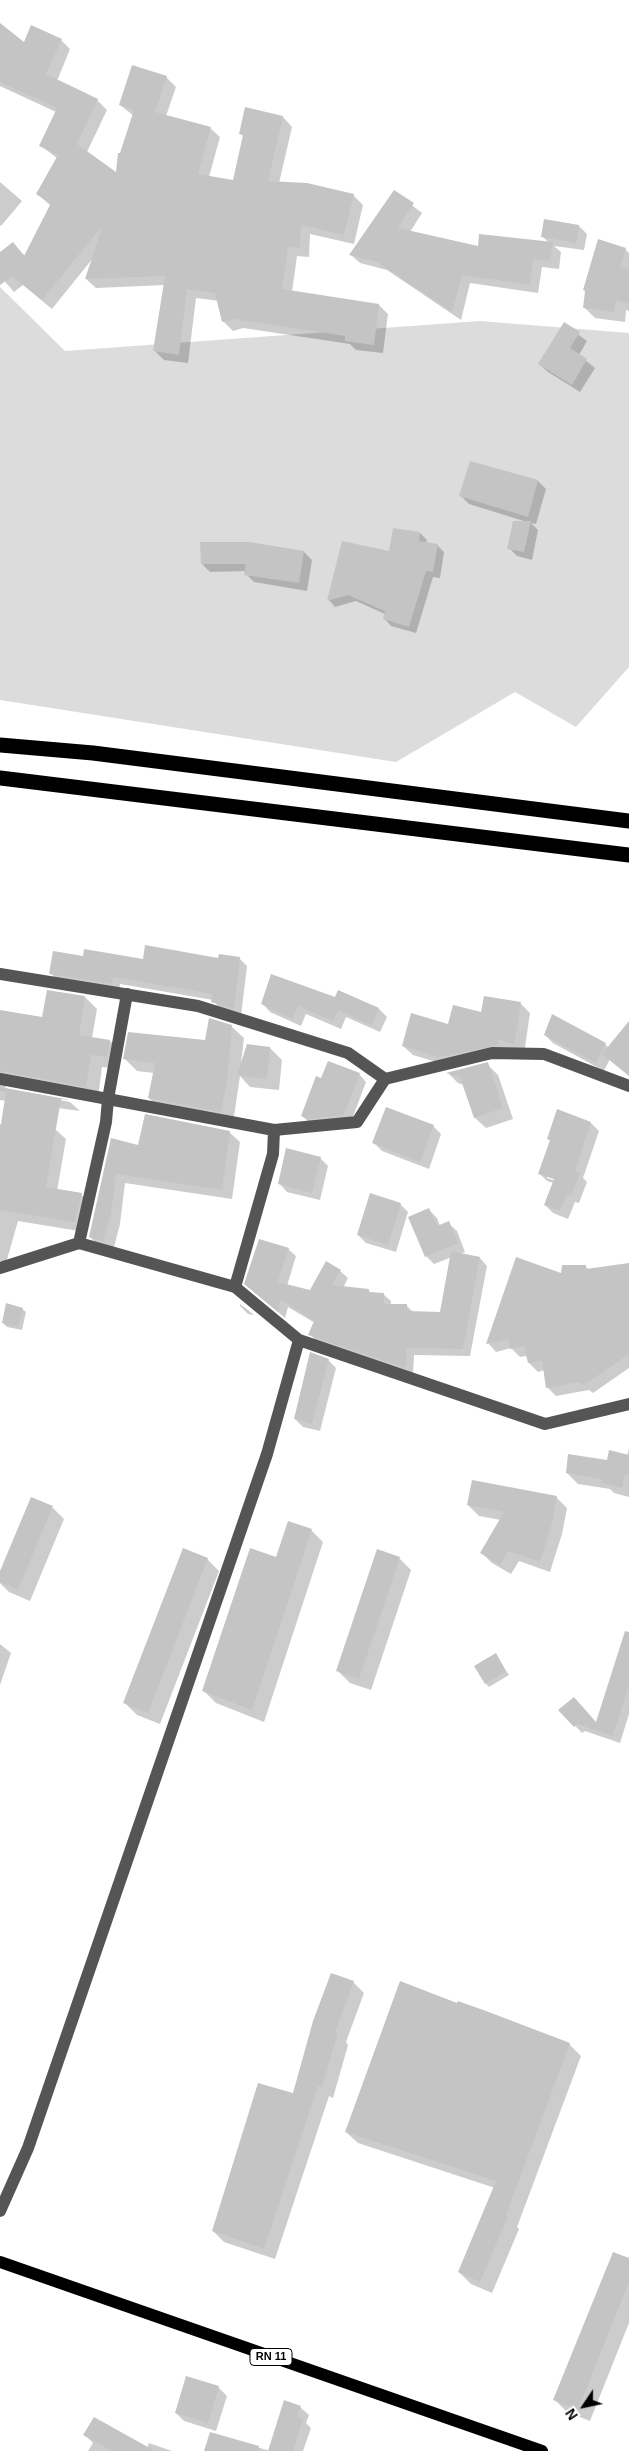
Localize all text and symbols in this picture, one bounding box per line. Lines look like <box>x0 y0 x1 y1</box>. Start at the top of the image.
road number: RN 11 <box>250 2348 292 2366</box>
north arrow <box>559 2381 609 2431</box>
text: N <box>562 2406 581 2423</box>

